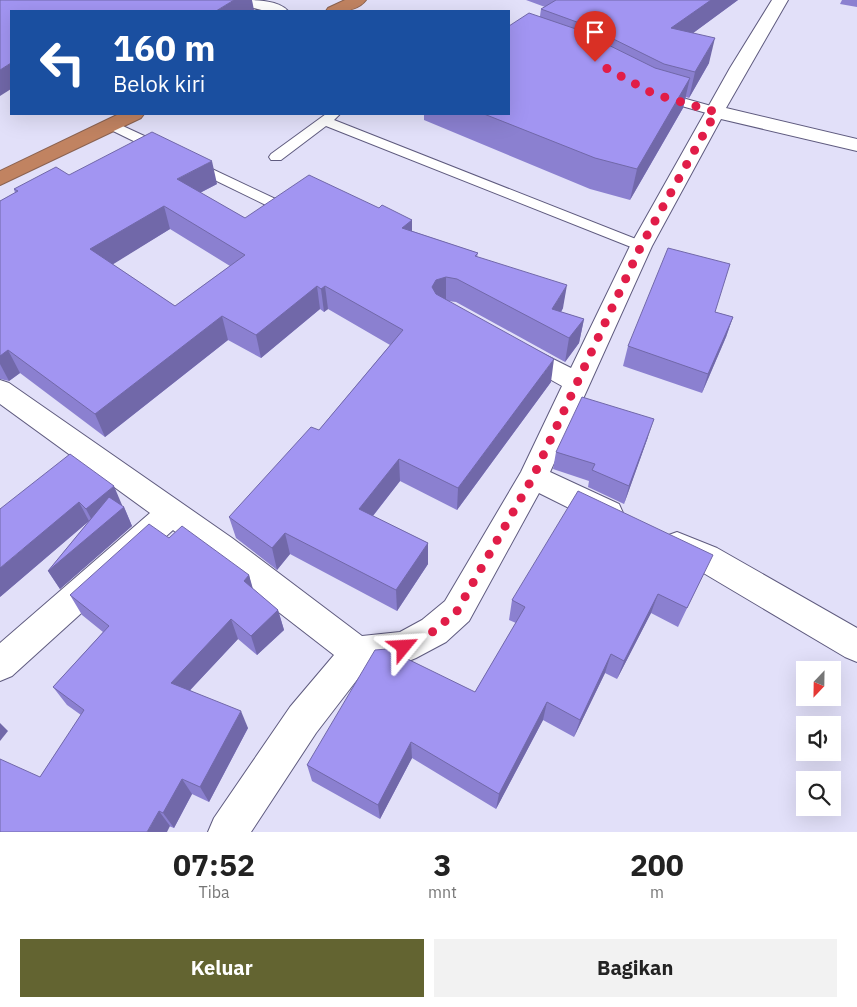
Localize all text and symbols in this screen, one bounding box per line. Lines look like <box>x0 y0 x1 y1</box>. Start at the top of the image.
pin <box>574 11 616 62</box>
icon: arrive <box>581 18 609 46</box>
text: 160 m <box>113 25 216 71</box>
icon: left <box>30 30 95 95</box>
text: Belok kiri <box>113 69 205 98</box>
position arrow <box>377 620 429 672</box>
north arrow <box>796 661 841 706</box>
map controls <box>796 661 841 816</box>
button: sound <box>796 716 841 761</box>
button: search <box>796 771 841 816</box>
text: 07:52 <box>173 845 255 884</box>
text: 3 <box>433 845 451 884</box>
text: 200 <box>630 845 684 884</box>
text: Tiba <box>199 882 230 902</box>
text: mnt <box>428 882 457 902</box>
text: m <box>650 882 664 902</box>
button: Keluar <box>20 939 424 997</box>
button: Bagikan <box>434 939 837 997</box>

